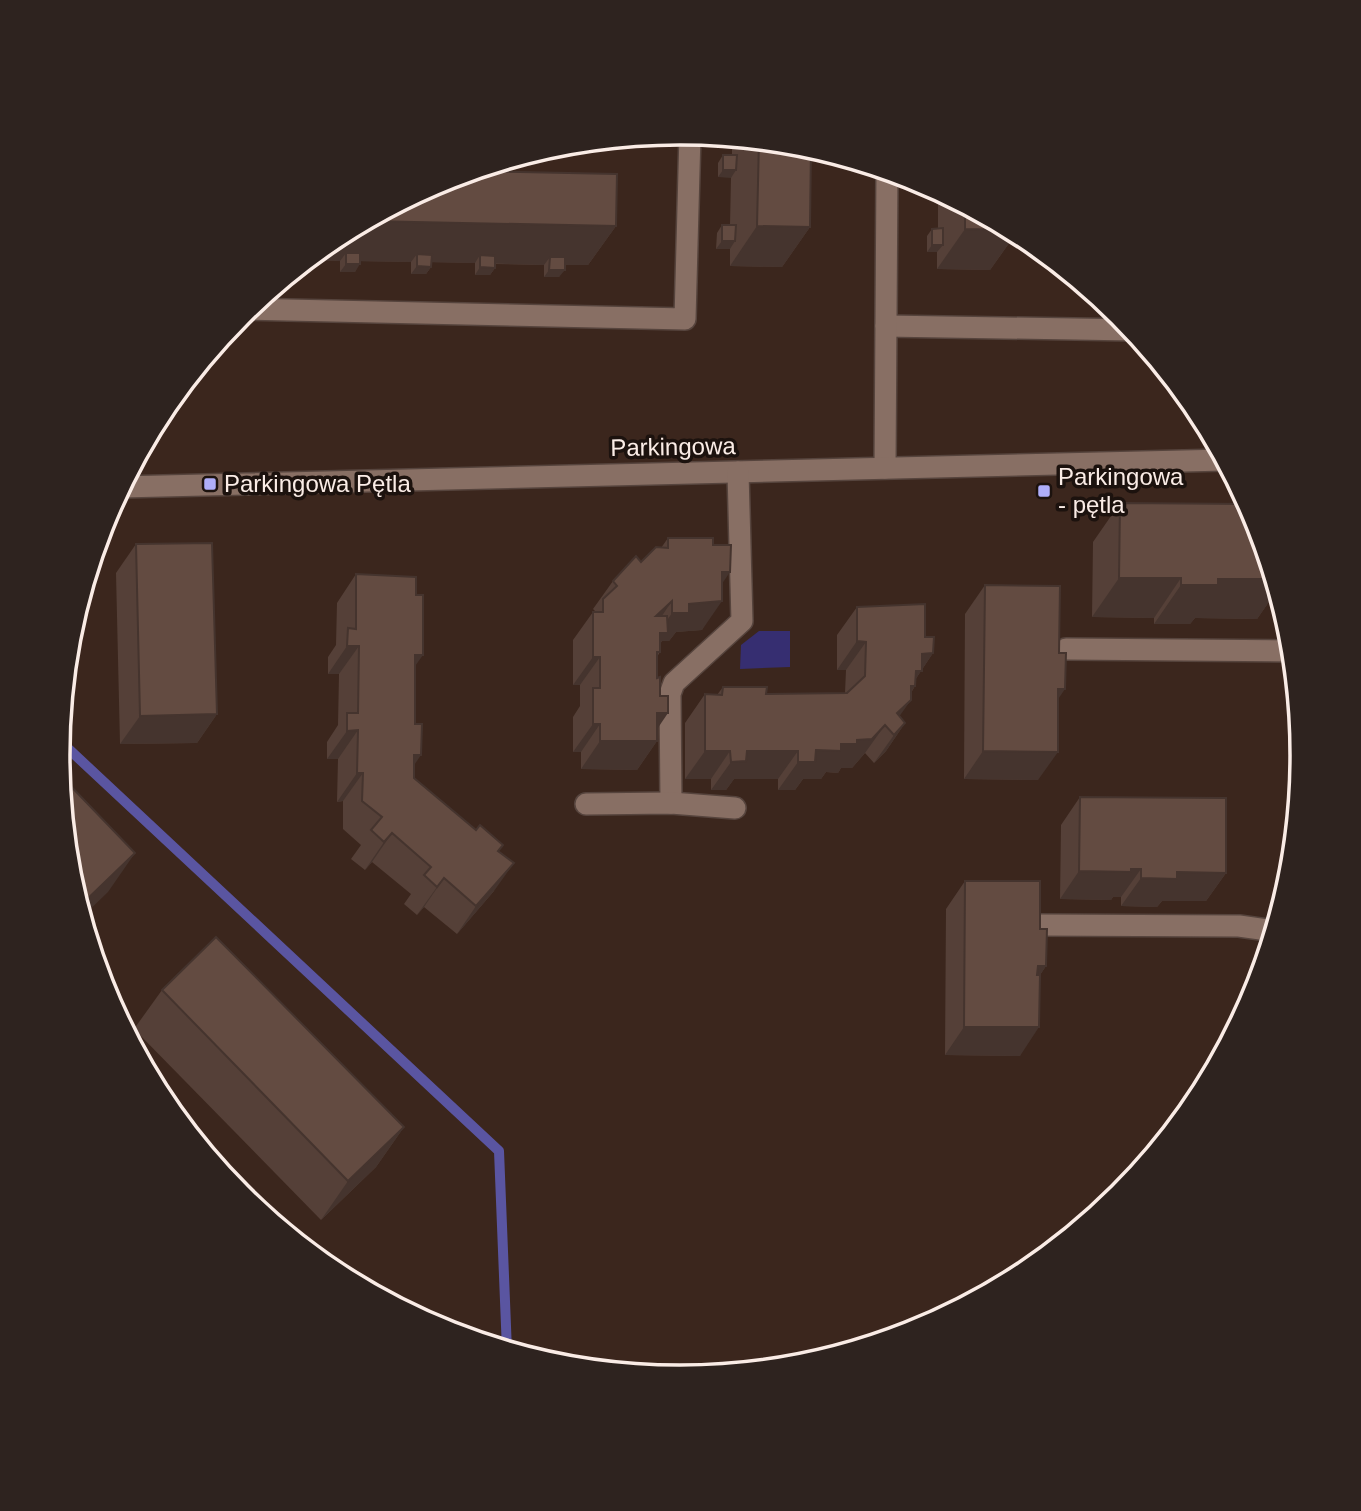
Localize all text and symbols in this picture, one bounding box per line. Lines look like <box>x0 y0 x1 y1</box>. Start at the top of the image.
street label: Parkingowa <box>610 432 737 461</box>
place label: Parkingowa - pętla <box>1058 463 1184 518</box>
place label: Parkingowa Pętla <box>224 470 411 497</box>
marker: Parkingowa Pętla <box>202 476 218 492</box>
marker: Parkingowa - pętla <box>1036 483 1052 499</box>

